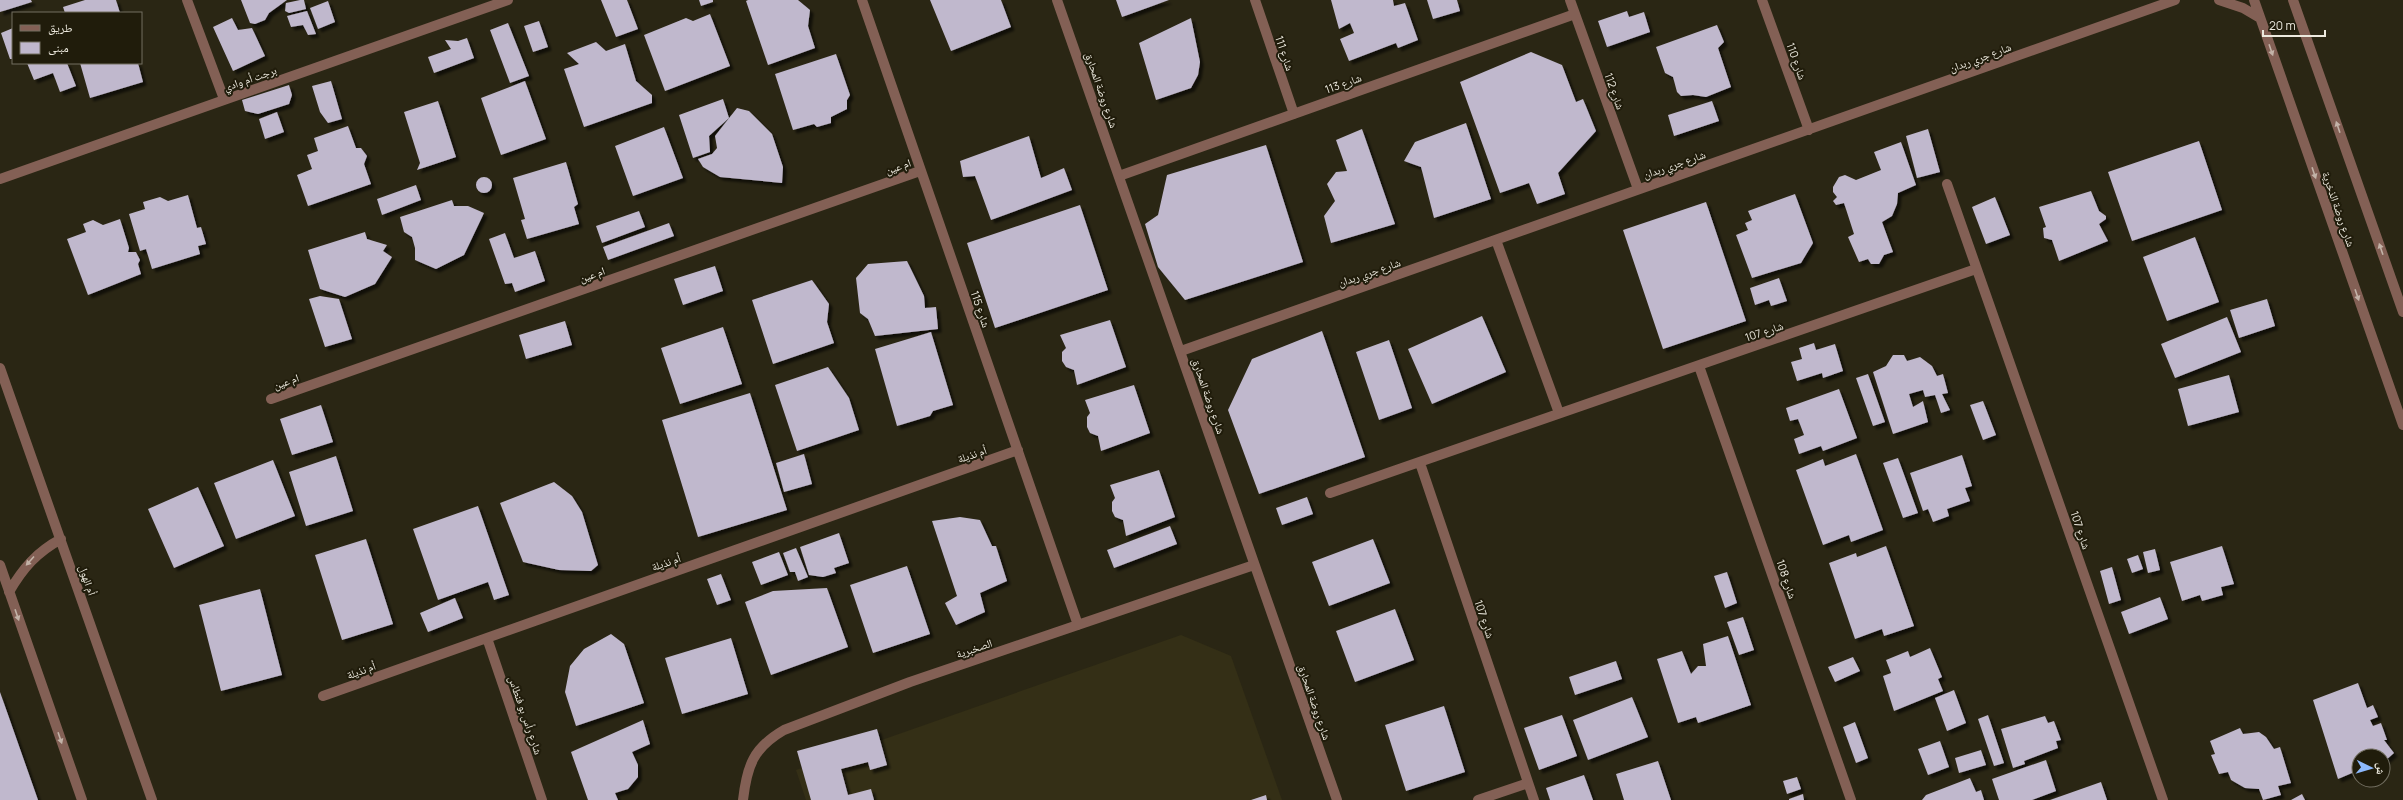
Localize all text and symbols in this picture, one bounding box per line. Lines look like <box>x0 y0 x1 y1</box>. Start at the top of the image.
legend <box>12 12 142 64</box>
scale bar <box>2263 12 2325 38</box>
text: 20 m <box>2269 17 2296 34</box>
text: طريق <box>48 19 73 36</box>
street label: شارع 111 <box>1272 34 1298 72</box>
text: مبنى <box>48 39 69 56</box>
street label: شارع جري ربدان <box>1947 39 2014 77</box>
street label: شارع 110 <box>1783 40 1811 82</box>
one-way arrow <box>2268 45 2274 57</box>
street label: شارع روضة المحارق <box>1082 50 1122 130</box>
street label: برجت أم وادي <box>222 62 279 96</box>
street label: شارع 113 <box>1323 69 1363 97</box>
street label: شارع 112 <box>1601 71 1629 111</box>
one-way arrow <box>2334 120 2340 132</box>
street label: شارع جري ربدان <box>1641 146 1708 183</box>
street label: ام عين <box>883 155 913 177</box>
one-way arrow <box>2311 167 2317 179</box>
street label: شارع روضة الذخرية <box>2319 169 2359 249</box>
one-way arrow <box>2377 243 2383 255</box>
street label: شارع جري ربدان <box>1336 254 1403 291</box>
street label: ام عين <box>577 263 607 285</box>
street label: شارع 115 <box>968 289 994 329</box>
one-way arrow <box>2355 290 2361 302</box>
street label: شارع 107 <box>1743 317 1785 345</box>
street label: شارع روضة المحارق <box>1189 356 1229 436</box>
street label: ام عين <box>271 370 301 392</box>
street label: أم نذيلة <box>955 442 989 466</box>
street label: شارع 107 <box>2067 509 2095 551</box>
street label: أم نذيلة <box>649 550 683 574</box>
one-way arrow <box>26 556 35 566</box>
street label: شارع 108 <box>1773 557 1801 601</box>
street label: أم الهول <box>76 563 100 597</box>
street label: شارع 107 <box>1471 598 1499 640</box>
one-way arrow <box>14 609 20 621</box>
street label: الصخبرية <box>954 635 994 661</box>
street label: أم نذيلة <box>344 658 378 682</box>
street label: شارع روضة المحارق <box>1295 662 1335 742</box>
street label: شارع رأس بو فنطاس <box>505 674 547 756</box>
one-way arrow <box>58 732 64 744</box>
north arrow <box>2351 748 2391 788</box>
text: ش <box>2372 762 2389 776</box>

